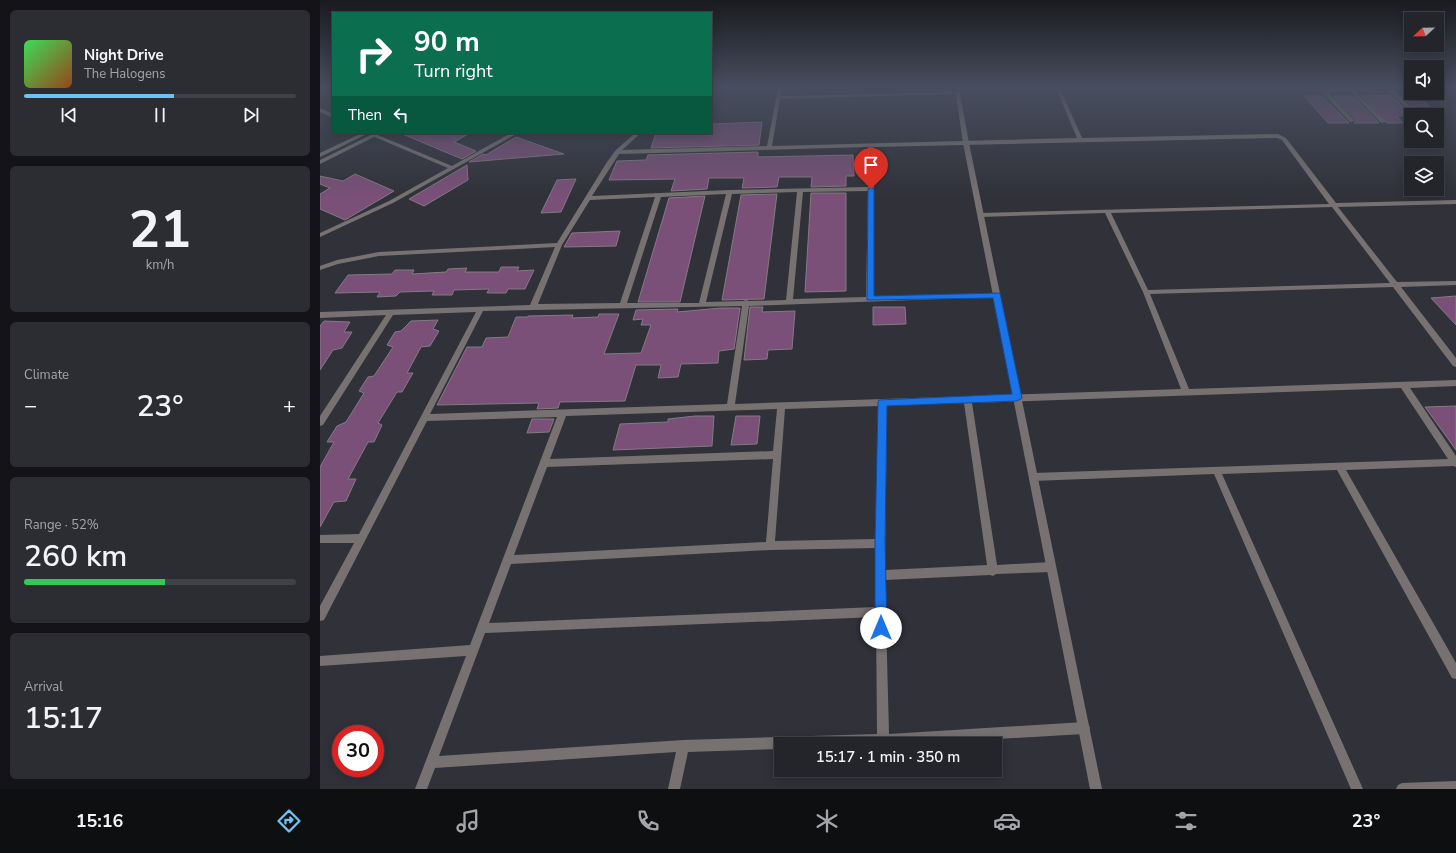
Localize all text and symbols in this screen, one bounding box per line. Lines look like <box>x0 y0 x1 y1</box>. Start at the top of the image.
north arrow <box>1404 12 1444 52</box>
map controls <box>1404 12 1444 196</box>
text: 90 m <box>414 23 480 61</box>
icon: right <box>348 28 400 80</box>
text: Night Drive <box>84 45 164 65</box>
text: Turn right <box>414 59 493 83</box>
button: sound <box>1404 60 1444 100</box>
text: The Halogens <box>84 65 165 83</box>
icon: previous <box>58 104 80 126</box>
icon: pause <box>149 104 171 126</box>
icon: next <box>240 104 262 126</box>
icon: left <box>390 104 412 126</box>
text: Then <box>348 105 382 125</box>
button: search <box>1404 108 1444 148</box>
pin <box>854 148 888 189</box>
icon: arrive <box>860 154 882 176</box>
button: layers <box>1404 156 1444 196</box>
text: 21 <box>129 194 191 265</box>
text: km/h <box>146 256 174 274</box>
text: Climate <box>24 366 69 384</box>
text: 23° <box>136 386 184 427</box>
text: − <box>24 391 37 421</box>
text: + <box>283 391 296 421</box>
text: Range · 52% <box>24 516 99 534</box>
text: 260 km <box>24 536 127 577</box>
position arrow <box>860 607 902 649</box>
text: Arrival <box>24 678 63 696</box>
text: 15:17 <box>24 698 103 739</box>
speed limit sign: 30 <box>332 725 384 777</box>
text: 15:17 · 1 min · 350 m <box>816 747 960 767</box>
icon: directions <box>275 807 303 835</box>
icon: music <box>454 807 482 835</box>
icon: phone <box>634 807 662 835</box>
icon: climate <box>813 807 841 835</box>
icon: car <box>993 807 1021 835</box>
icon: filters <box>1172 807 1200 835</box>
text: 15:16 <box>76 809 123 833</box>
text: 23° <box>1352 809 1380 833</box>

